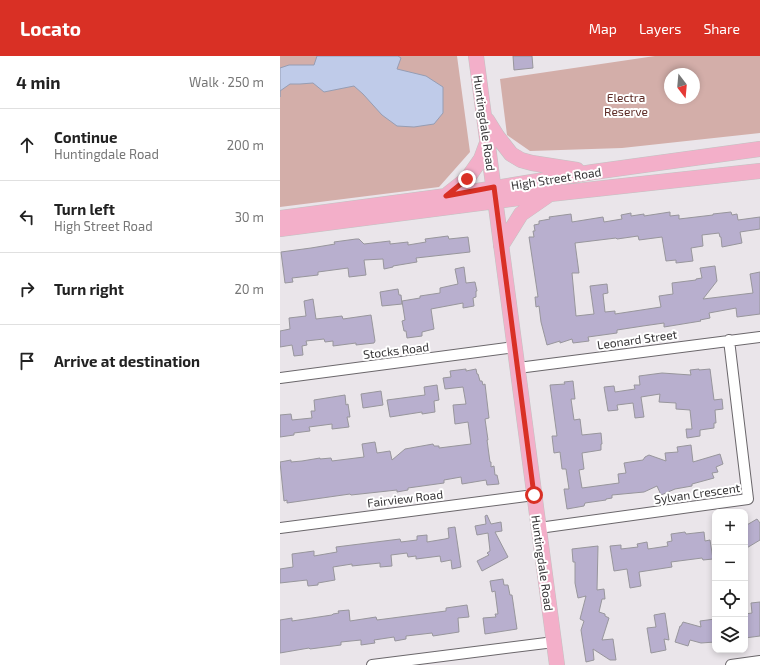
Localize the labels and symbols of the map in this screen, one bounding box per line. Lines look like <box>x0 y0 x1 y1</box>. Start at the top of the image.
north arrow <box>664 68 700 104</box>
street label: Huntingdale Road <box>471 74 499 172</box>
park label: Electra Reserve <box>604 90 648 118</box>
street label: High Street Road <box>510 164 602 192</box>
route end <box>458 170 476 188</box>
street label: Leonard Street <box>596 326 678 352</box>
street label: Stocks Road <box>362 339 430 361</box>
street label: Sylvan Crescent <box>653 480 741 506</box>
street label: Fairview Road <box>366 486 444 510</box>
route start <box>525 486 543 504</box>
street label: Huntingdale Road <box>529 514 557 612</box>

